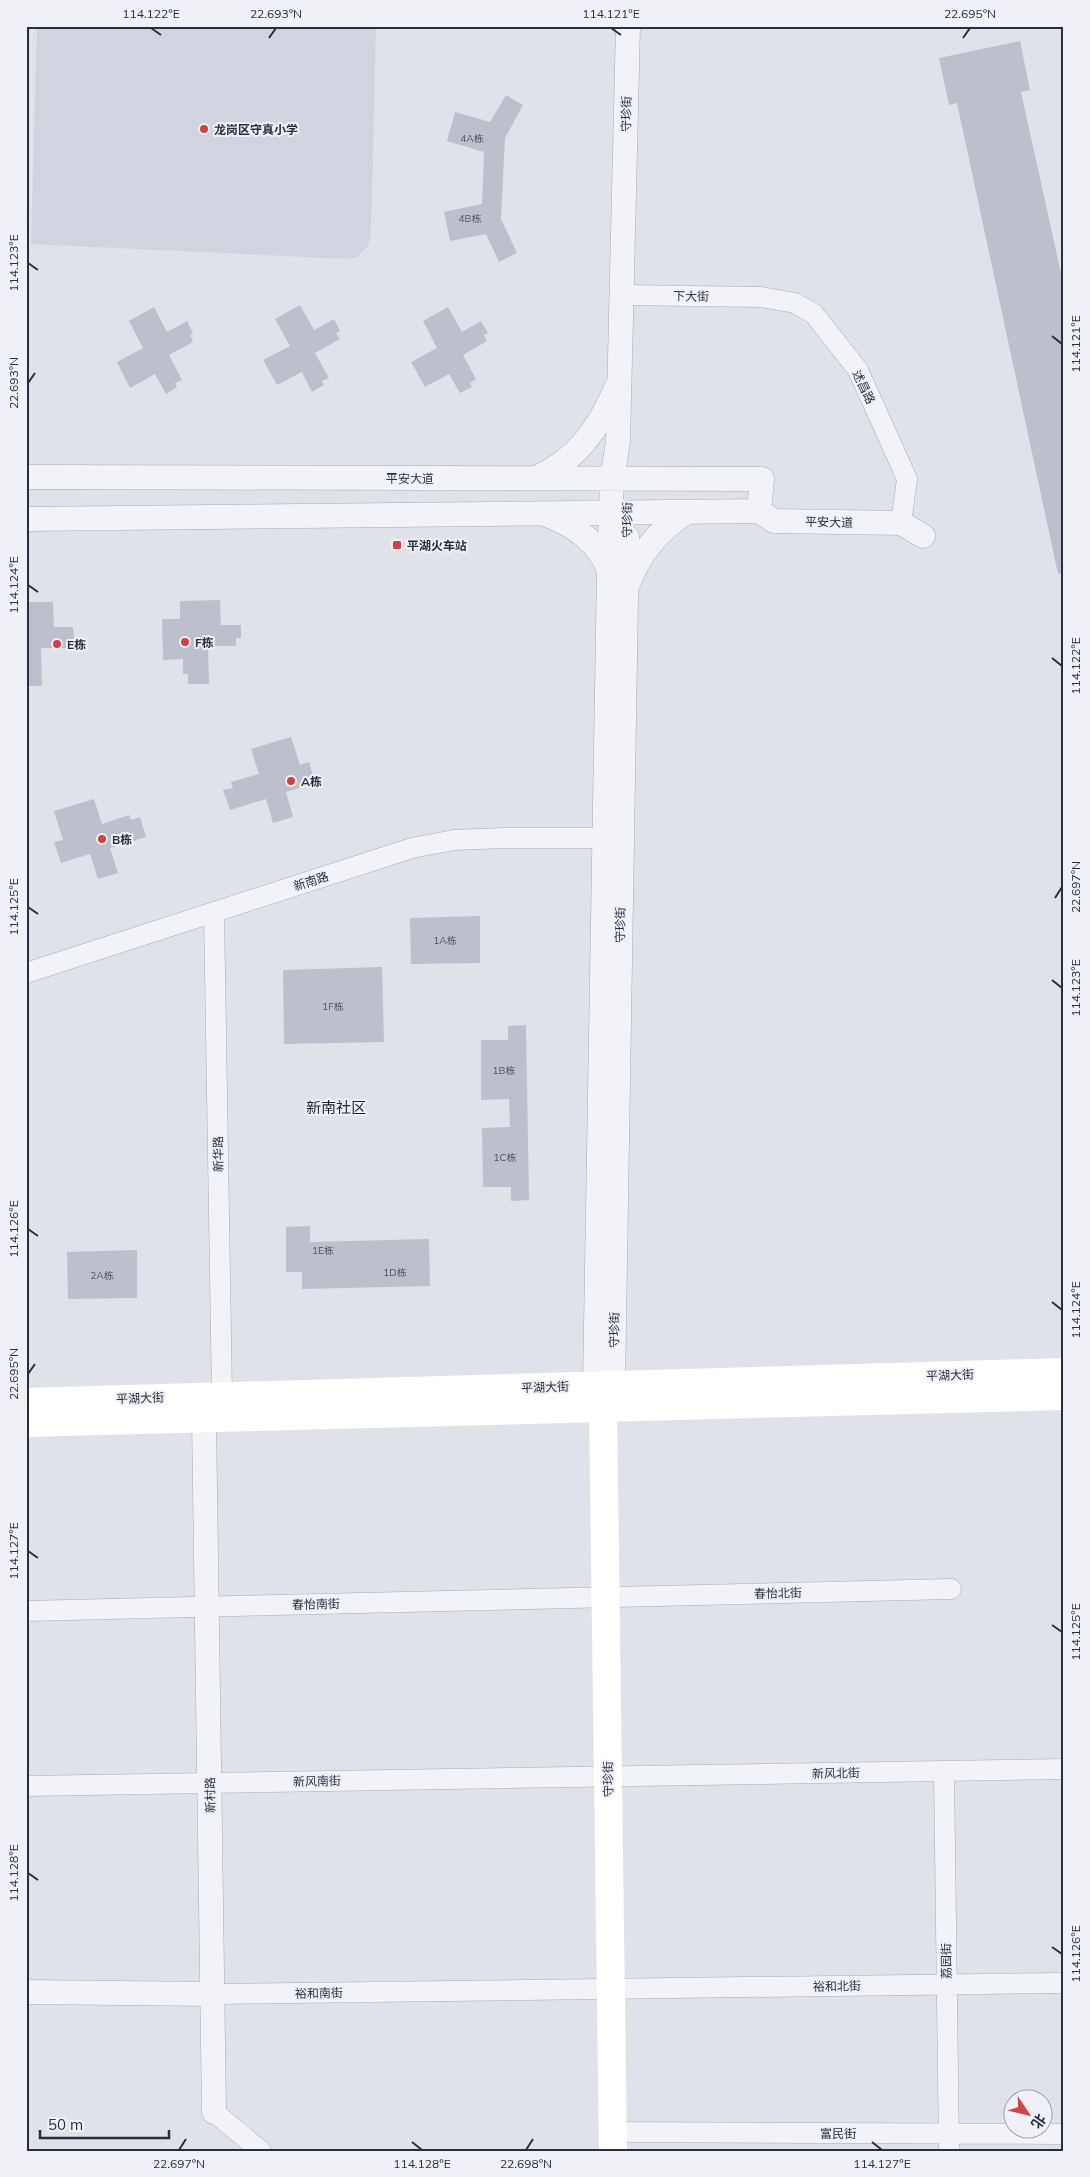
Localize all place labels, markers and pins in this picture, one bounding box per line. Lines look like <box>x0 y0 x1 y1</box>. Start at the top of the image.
place label: 龙岗区守真小学 <box>214 122 298 137</box>
marker: 龙岗区守真小学 <box>198 123 210 135</box>
place label: 平湖火车站 <box>407 538 467 553</box>
marker: 平湖火车站 <box>391 539 403 551</box>
place label: F栋 <box>195 635 214 650</box>
marker: F栋 <box>179 636 191 648</box>
place label: E栋 <box>67 637 86 652</box>
marker: E栋 <box>51 638 63 650</box>
place label: A栋 <box>301 774 322 789</box>
marker: A栋 <box>285 775 297 787</box>
place label: B栋 <box>112 832 132 847</box>
marker: B栋 <box>96 833 108 845</box>

